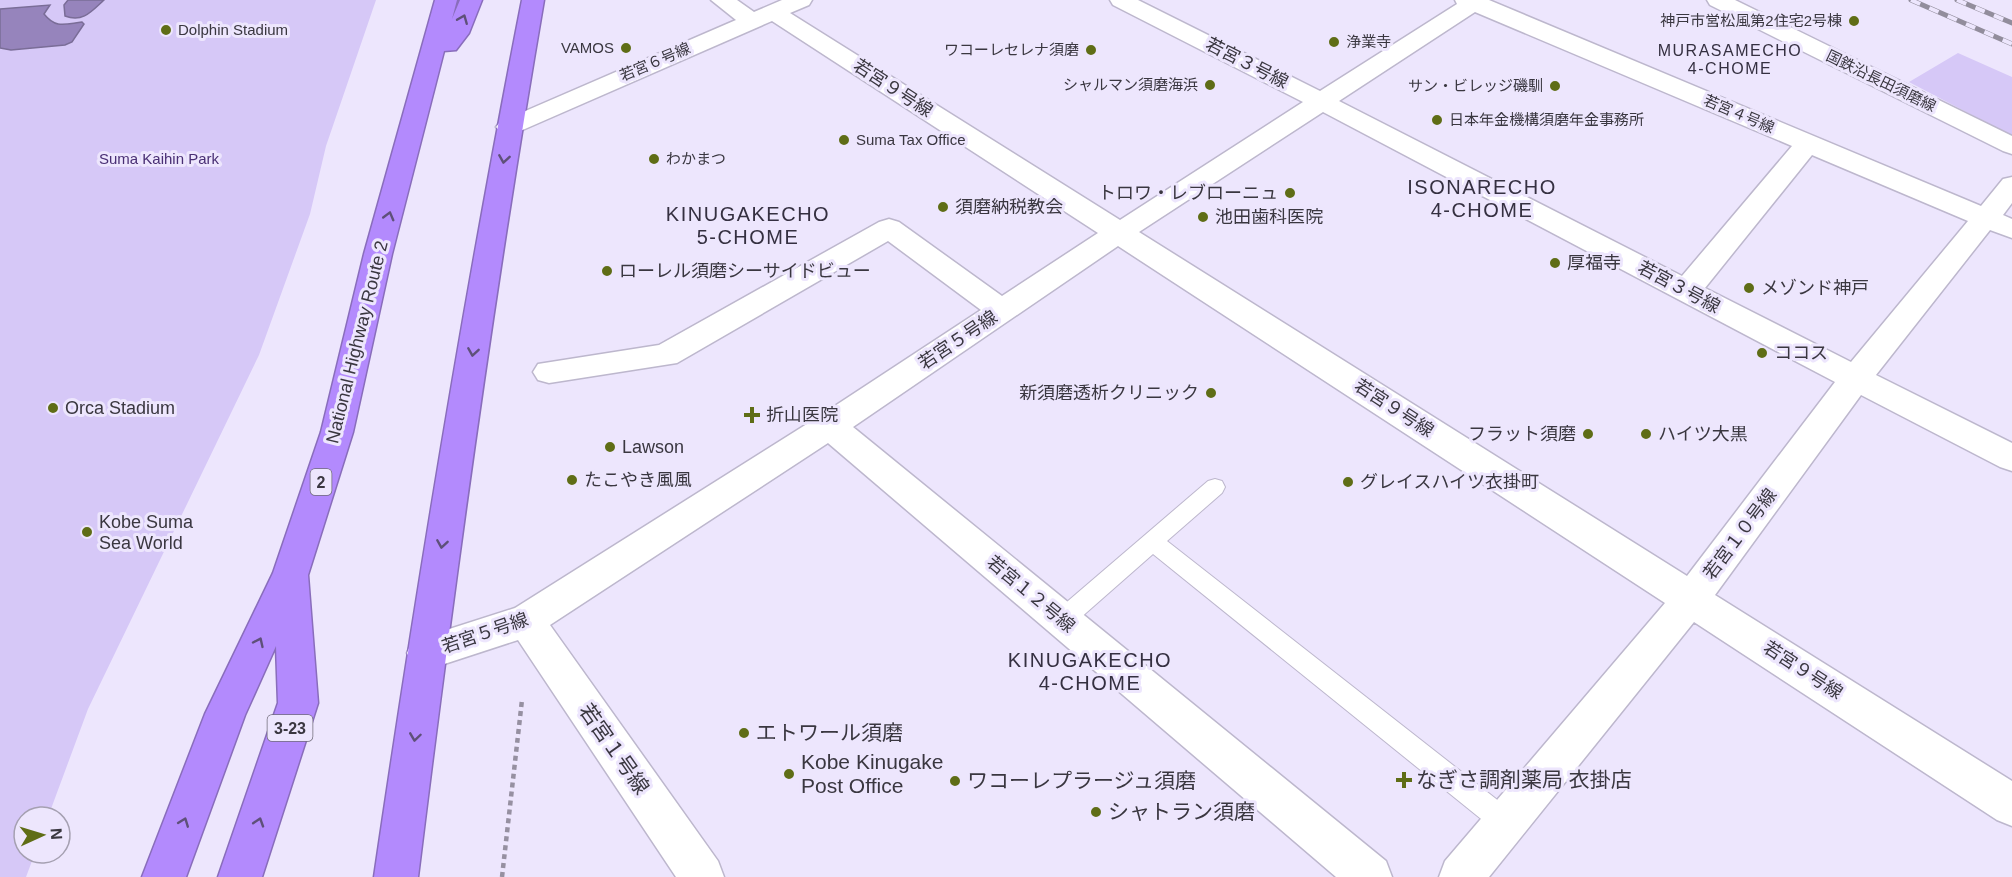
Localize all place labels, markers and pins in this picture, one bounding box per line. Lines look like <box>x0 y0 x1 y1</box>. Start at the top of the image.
place label: 神戸市営松風第2住宅2号棟 <box>1660 12 1842 29</box>
marker: 神戸市営松風第2住宅2号棟 <box>1847 14 1861 28</box>
place label: Dolphin Stadium <box>178 21 288 38</box>
marker: Dolphin Stadium <box>159 23 173 37</box>
place label: 浄業寺 <box>1346 33 1391 50</box>
marker: 浄業寺 <box>1327 35 1341 49</box>
place label: VAMOS <box>561 39 614 56</box>
marker: VAMOS <box>619 41 633 55</box>
place label: ワコーレセレナ須磨 <box>944 41 1079 58</box>
marker: ワコーレセレナ須磨 <box>1084 43 1098 57</box>
place label: シャルマン須磨海浜 <box>1063 76 1198 93</box>
place label: サン・ビレッジ磯馴 <box>1408 77 1543 94</box>
marker: シャルマン須磨海浜 <box>1203 78 1217 92</box>
marker: サン・ビレッジ磯馴 <box>1548 79 1562 93</box>
place label: 日本年金機構須磨年金事務所 <box>1449 111 1644 128</box>
marker: 日本年金機構須磨年金事務所 <box>1430 113 1444 127</box>
place label: Suma Tax Office <box>856 131 966 148</box>
marker: Suma Tax Office <box>837 133 851 147</box>
place label: わかまつ <box>666 150 726 167</box>
marker: わかまつ <box>647 152 661 166</box>
place label: トロワ・レブローニュ <box>1098 183 1278 203</box>
marker: トロワ・レブローニュ <box>1283 186 1297 200</box>
place label: 須磨納税教会 <box>955 197 1063 217</box>
marker: 須磨納税教会 <box>936 200 950 214</box>
place label: 池田歯科医院 <box>1215 207 1323 227</box>
marker: 池田歯科医院 <box>1196 210 1210 224</box>
place label: 厚福寺 <box>1567 253 1621 273</box>
marker: 厚福寺 <box>1548 256 1562 270</box>
place label: ローレル須磨シーサイドビュー <box>619 261 871 281</box>
marker: ローレル須磨シーサイドビュー <box>600 264 614 278</box>
place label: メゾンド神戸 <box>1761 278 1869 298</box>
marker: メゾンド神戸 <box>1742 281 1756 295</box>
place label: ココス <box>1774 343 1828 363</box>
marker: ココス <box>1755 346 1769 360</box>
place label: 新須磨透析クリニック <box>1019 383 1199 403</box>
marker: 新須磨透析クリニック <box>1204 386 1218 400</box>
place label: Orca Stadium <box>65 398 175 418</box>
marker: Orca Stadium <box>46 401 60 415</box>
place label: 折山医院 <box>766 405 838 425</box>
marker: 折山医院 <box>743 406 761 424</box>
place label: フラット須磨 <box>1468 424 1576 444</box>
place label: ハイツ大黒 <box>1658 424 1748 444</box>
marker: フラット須磨 <box>1581 427 1595 441</box>
marker: ハイツ大黒 <box>1639 427 1653 441</box>
place label: Lawson <box>622 437 684 457</box>
marker: Lawson <box>603 440 617 454</box>
place label: たこやき風風 <box>584 470 692 490</box>
place label: グレイスハイツ衣掛町 <box>1360 472 1539 492</box>
marker: たこやき風風 <box>565 473 579 487</box>
marker: グレイスハイツ衣掛町 <box>1341 475 1355 489</box>
place label: Kobe Suma Sea World <box>99 512 194 553</box>
marker: Kobe Suma Sea World <box>80 525 94 539</box>
place label: エトワール須磨 <box>756 721 903 744</box>
marker: エトワール須磨 <box>737 726 751 740</box>
place label: Kobe Kinugake Post Office <box>801 750 943 797</box>
marker: Kobe Kinugake Post Office <box>782 767 796 781</box>
place label: なぎさ調剤薬局 衣掛店 <box>1416 768 1632 791</box>
place label: ワコーレプラージュ須磨 <box>967 769 1196 792</box>
marker: なぎさ調剤薬局 衣掛店 <box>1397 773 1411 787</box>
marker: ワコーレプラージュ須磨 <box>948 774 962 788</box>
place label: シャトラン須磨 <box>1108 800 1255 823</box>
marker: シャトラン須磨 <box>1089 805 1103 819</box>

